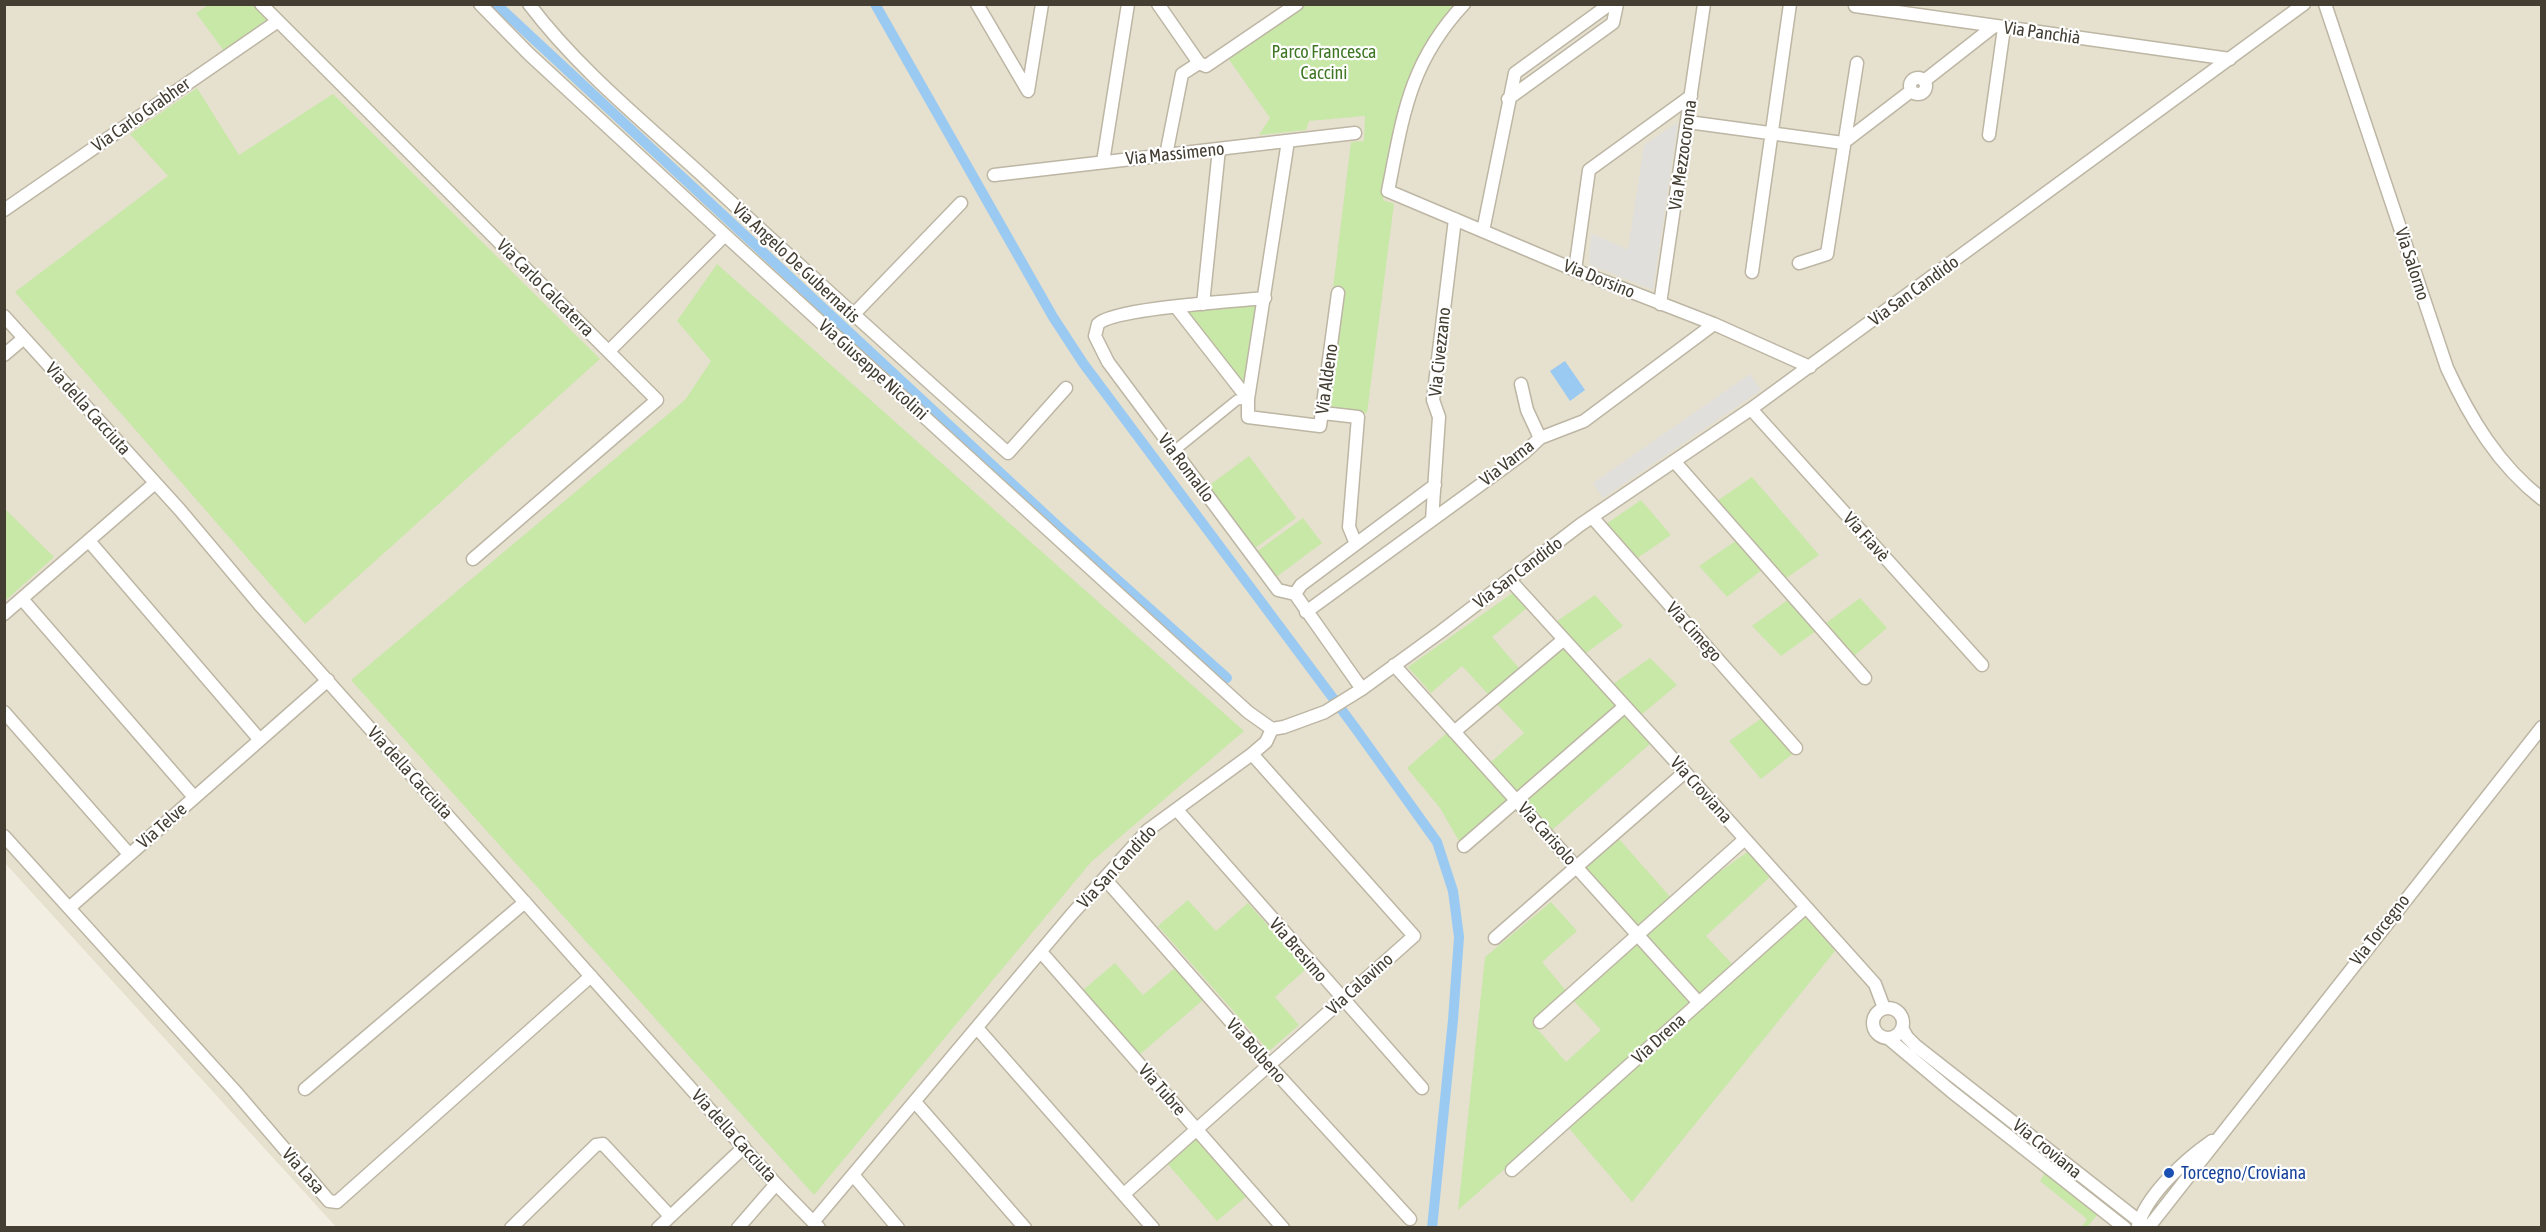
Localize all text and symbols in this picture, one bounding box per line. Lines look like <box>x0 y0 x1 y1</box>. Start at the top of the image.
street label: Via Panchià <box>2002 17 2082 49</box>
park label: Parco Francesca Caccini <box>1272 41 1376 84</box>
street label: Via Carlo Grabher <box>88 73 194 157</box>
street label: Via Mezzocorona <box>1665 98 1701 212</box>
street label: Via Massimeno <box>1124 138 1226 170</box>
street label: Via Angelo De Gubernatis <box>728 198 864 328</box>
street label: Via Salorno <box>2390 225 2434 303</box>
street label: Via Carlo Calcaterra <box>492 235 598 341</box>
street label: Via San Candido <box>1865 251 1963 331</box>
street label: Via Dorsino <box>1560 255 1638 303</box>
street label: Via Civezzano <box>1425 306 1455 398</box>
street label: Via Giuseppe Nicolini <box>814 315 932 425</box>
street label: Via Aldeno <box>1311 342 1343 416</box>
street label: Via della Cacciuta <box>41 358 135 460</box>
street label: Via Romallo <box>1153 429 1219 507</box>
street label: Via Varna <box>1476 435 1538 491</box>
street label: Via Fiavè <box>1838 508 1894 566</box>
street label: Via San Candido <box>1469 533 1567 613</box>
street label: Via Cimego <box>1662 598 1726 666</box>
street label: Via della Cacciuta <box>363 722 457 824</box>
street label: Via Croviana <box>1665 752 1737 828</box>
street label: Via Carisolo <box>1513 798 1581 870</box>
street label: Via Telve <box>133 799 191 853</box>
street label: Via San Candido <box>1073 821 1161 913</box>
street label: Via Torcegno <box>2346 890 2414 970</box>
street label: Via Bresimo <box>1264 914 1332 986</box>
street label: Via Calavino <box>1322 948 1398 1020</box>
street label: Via Drena <box>1628 1009 1690 1069</box>
street label: Via Bolbeno <box>1221 1014 1291 1088</box>
street label: Via Tubre <box>1134 1060 1190 1120</box>
street label: Via della Cacciuta <box>687 1085 781 1187</box>
street label: Via Croviana <box>2008 1115 2086 1183</box>
street label: Via Lasa <box>277 1144 329 1198</box>
place label: Torcegno/Croviana <box>2181 1162 2306 1184</box>
marker: Torcegno/Croviana <box>2162 1166 2176 1180</box>

